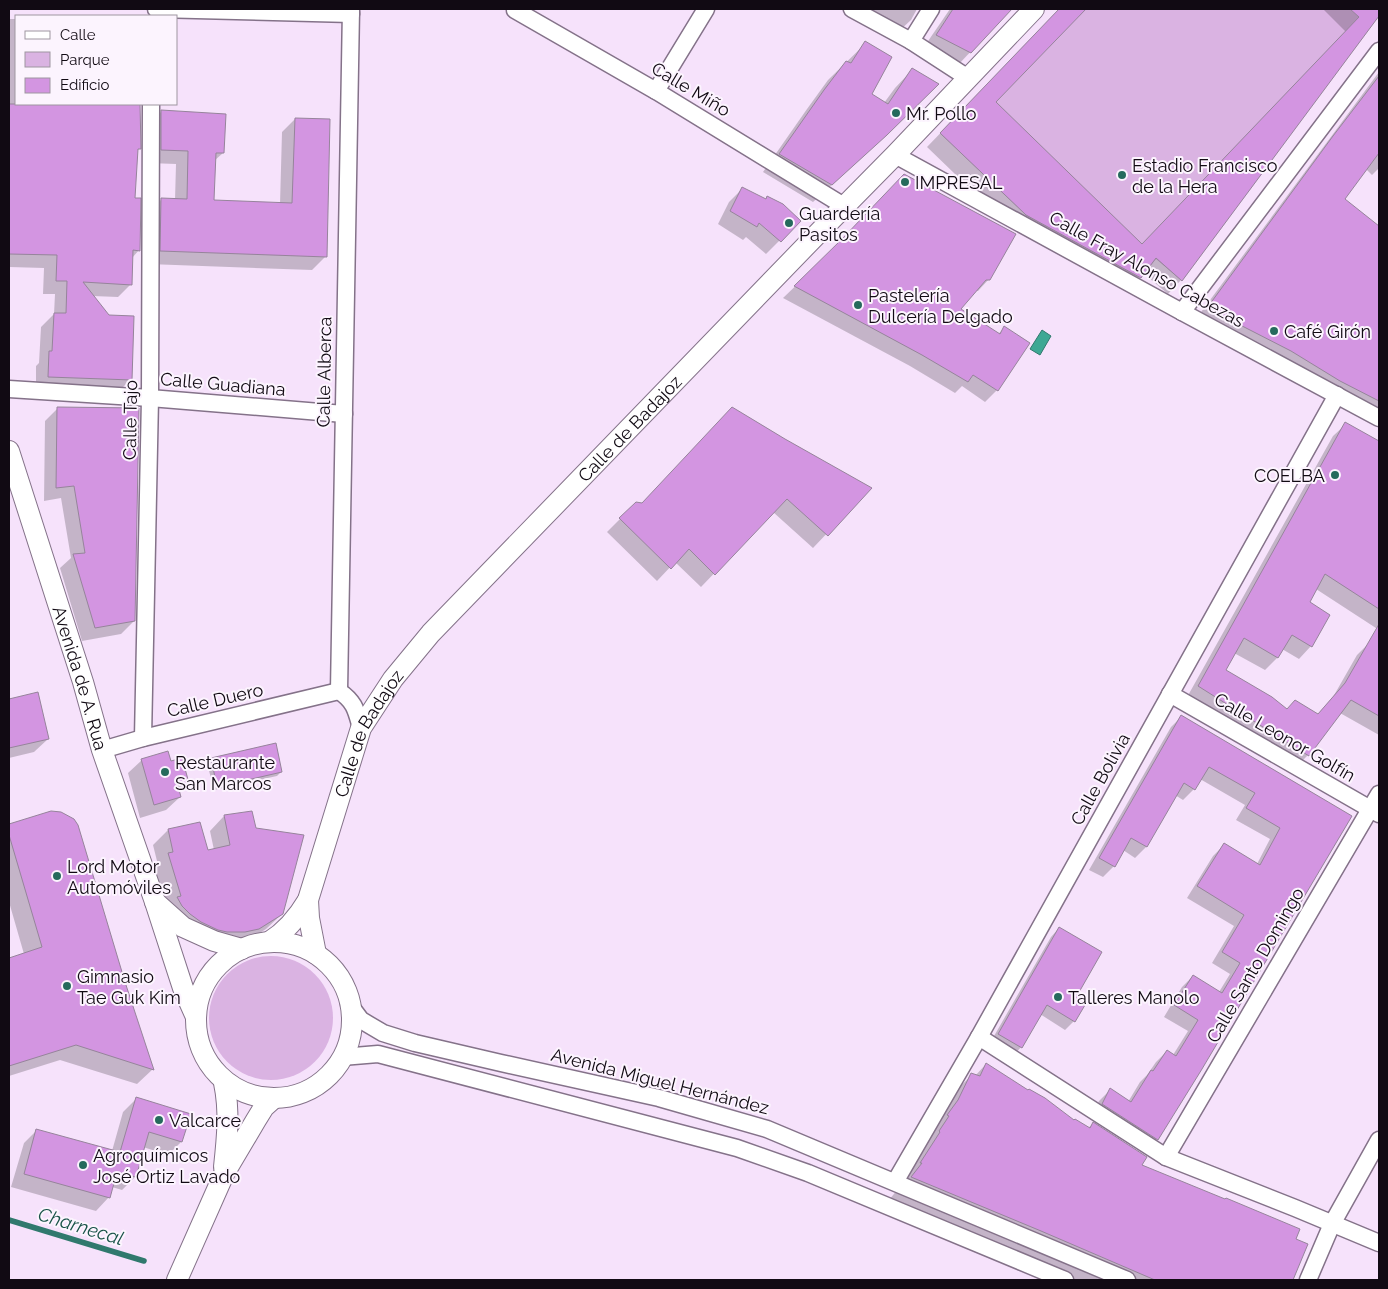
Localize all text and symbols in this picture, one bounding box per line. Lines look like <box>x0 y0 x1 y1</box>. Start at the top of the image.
legend <box>15 15 178 105</box>
text: Calle <box>60 26 96 44</box>
text: Parque <box>60 51 110 69</box>
street label: Calle Miño <box>648 57 734 121</box>
text: Edificio <box>60 76 110 94</box>
place label: Mr. Pollo <box>906 103 977 124</box>
marker: Mr. Pollo <box>890 107 902 119</box>
place label: Estadio Francisco de la Hera <box>1132 155 1278 197</box>
marker: Estadio Francisco de la Hera <box>1116 169 1128 181</box>
place label: IMPRESAL <box>915 172 1003 193</box>
marker: IMPRESAL <box>899 176 911 188</box>
place label: Guardería Pasitos <box>799 203 880 245</box>
street label: Calle Fray Alonso Cabezas <box>1046 207 1248 332</box>
marker: Guardería Pasitos <box>783 217 795 229</box>
place label: Pastelería Dulcería Delgado <box>868 285 1013 327</box>
marker: Pastelería Dulcería Delgado <box>852 299 864 311</box>
street label: Calle Alberca <box>313 316 335 428</box>
place label: Café Girón <box>1284 321 1371 342</box>
marker: Café Girón <box>1268 325 1280 337</box>
street label: Calle Guadiana <box>159 368 287 400</box>
street label: Calle de Badajoz <box>573 371 686 486</box>
street label: Calle Tajo <box>119 379 141 460</box>
place label: COELBA <box>1254 465 1325 486</box>
marker: COELBA <box>1329 469 1341 481</box>
street label: Avenida de A. Rua <box>49 603 112 752</box>
street label: Calle de Badajoz <box>330 665 407 800</box>
street label: Calle Duero <box>165 679 265 721</box>
street label: Calle Leonor Golfín <box>1211 688 1359 786</box>
street label: Calle Bolivia <box>1066 729 1134 829</box>
place label: Restaurante San Marcos <box>175 752 276 794</box>
marker: Restaurante San Marcos <box>159 766 171 778</box>
place label: Lord Motor Automóviles <box>67 856 171 898</box>
marker: Lord Motor Automóviles <box>51 870 63 882</box>
street label: Calle Santo Domingo <box>1202 883 1308 1046</box>
place label: Gimnasio Tae Guk Kim <box>77 966 181 1008</box>
marker: Gimnasio Tae Guk Kim <box>61 980 73 992</box>
place label: Talleres Manolo <box>1068 987 1200 1008</box>
marker: Talleres Manolo <box>1052 991 1064 1003</box>
street label: Avenida Miguel Hernández <box>549 1044 771 1118</box>
place label: Valcarce <box>169 1110 242 1131</box>
marker: Valcarce <box>153 1114 165 1126</box>
place label: Agroquímicos José Ortiz Lavado <box>93 1145 241 1187</box>
marker: Agroquímicos José Ortiz Lavado <box>77 1159 89 1171</box>
water label: Charnecal <box>36 1203 126 1249</box>

